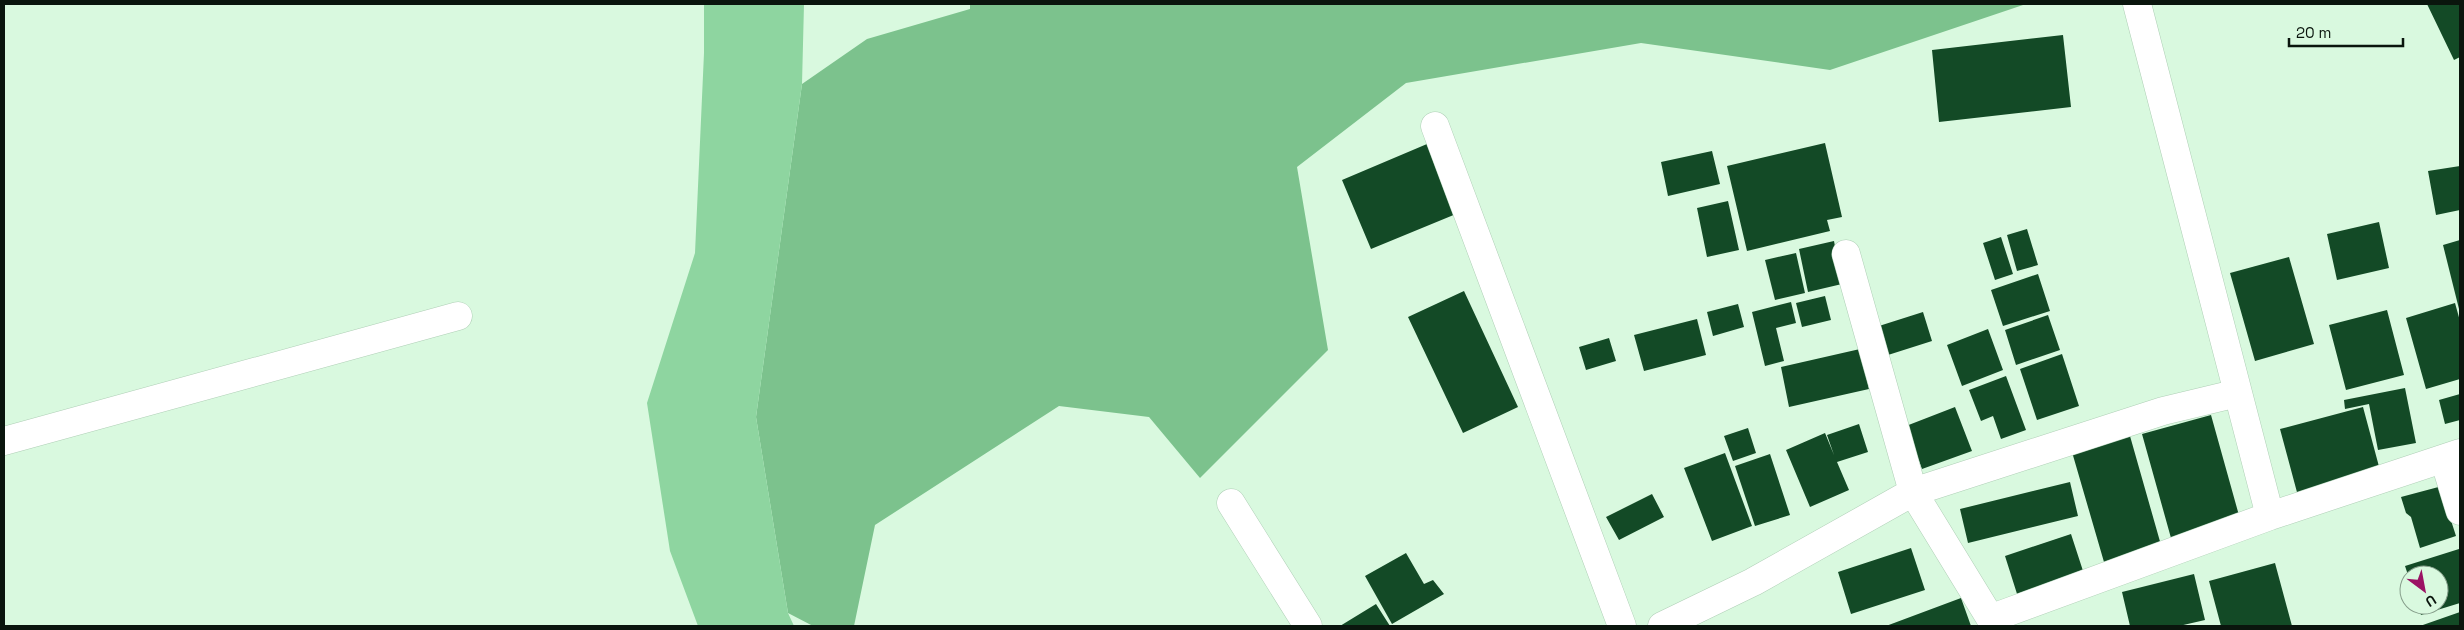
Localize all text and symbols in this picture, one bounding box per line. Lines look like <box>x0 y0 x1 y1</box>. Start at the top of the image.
scale bar <box>2289 15 2403 47</box>
text: 20 m <box>2296 23 2331 42</box>
north arrow <box>2399 565 2449 615</box>
text: U <box>2422 591 2440 611</box>

